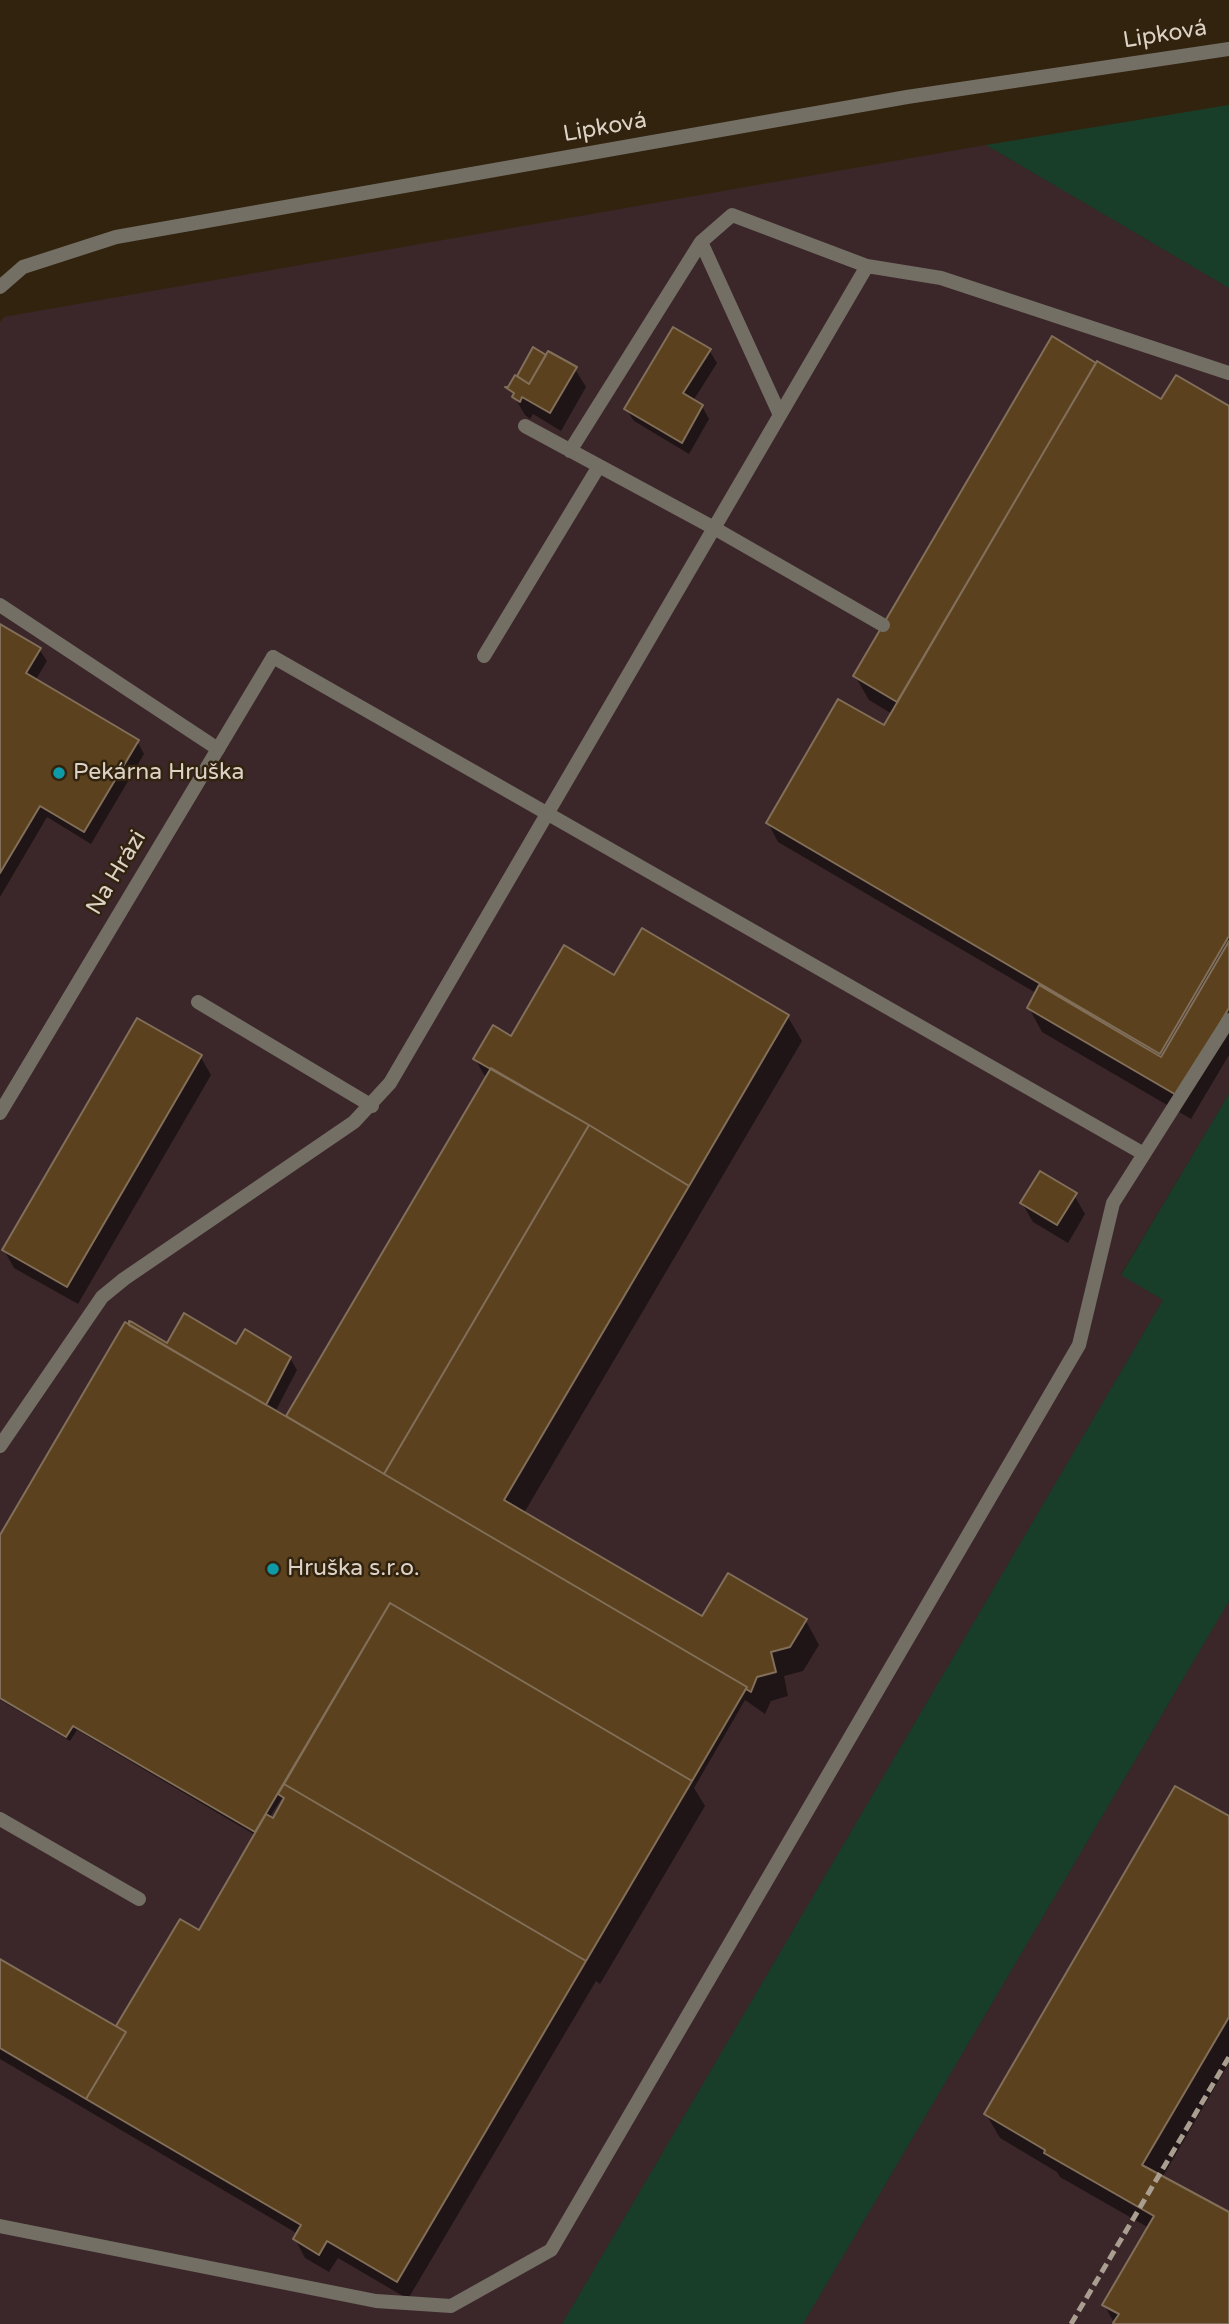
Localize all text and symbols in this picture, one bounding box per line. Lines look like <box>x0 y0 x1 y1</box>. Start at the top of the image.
street label: Lipková <box>1121 15 1209 55</box>
street label: Lipková <box>561 107 649 149</box>
place label: Pekárna Hruška <box>73 759 244 787</box>
marker: Pekárna Hruška <box>51 765 67 781</box>
street label: Na Hrázi <box>81 826 153 920</box>
place label: Hruška s.r.o. <box>287 1555 420 1583</box>
marker: Hruška s.r.o. <box>265 1561 281 1577</box>

